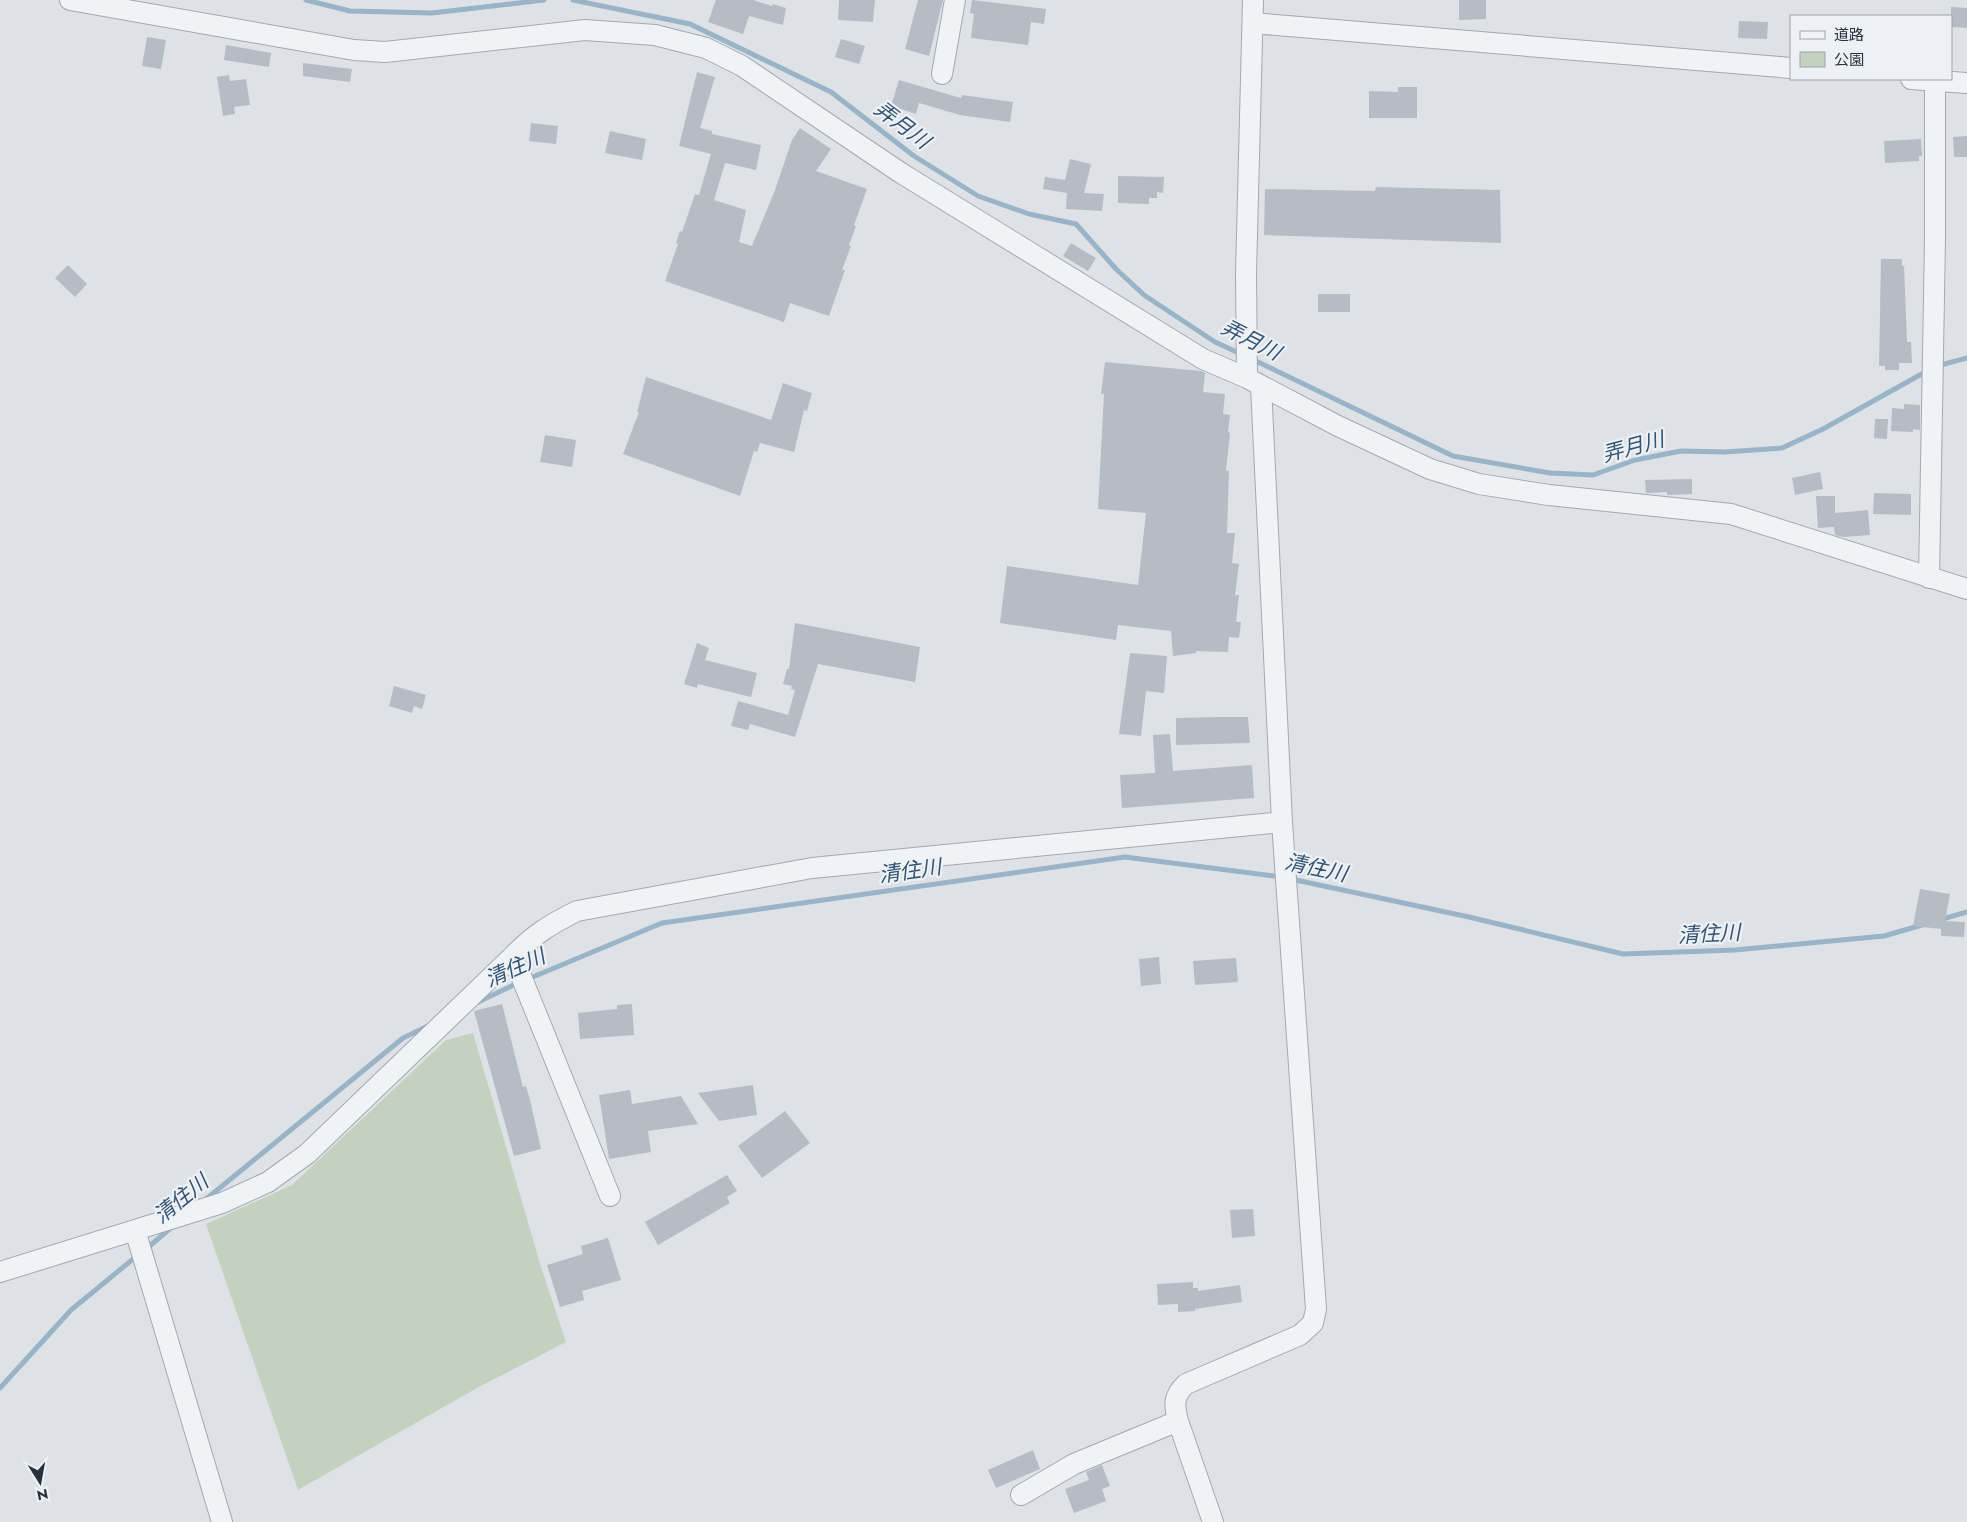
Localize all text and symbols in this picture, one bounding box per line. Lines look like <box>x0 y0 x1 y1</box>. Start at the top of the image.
legend <box>1790 15 1952 80</box>
text: 道路 <box>1834 24 1864 46</box>
text: 公園 <box>1834 49 1864 71</box>
water label: 弄月川 <box>868 94 938 157</box>
water label: 弄月川 <box>1216 312 1288 369</box>
water label: 弄月川 <box>1599 424 1669 470</box>
water label: 清住川 <box>1282 847 1352 890</box>
water label: 清住川 <box>877 851 945 890</box>
water label: 清住川 <box>1677 917 1743 951</box>
water label: 清住川 <box>480 941 552 995</box>
water label: 清住川 <box>147 1166 216 1230</box>
north arrow <box>15 1457 65 1507</box>
text: N <box>35 1484 50 1506</box>

